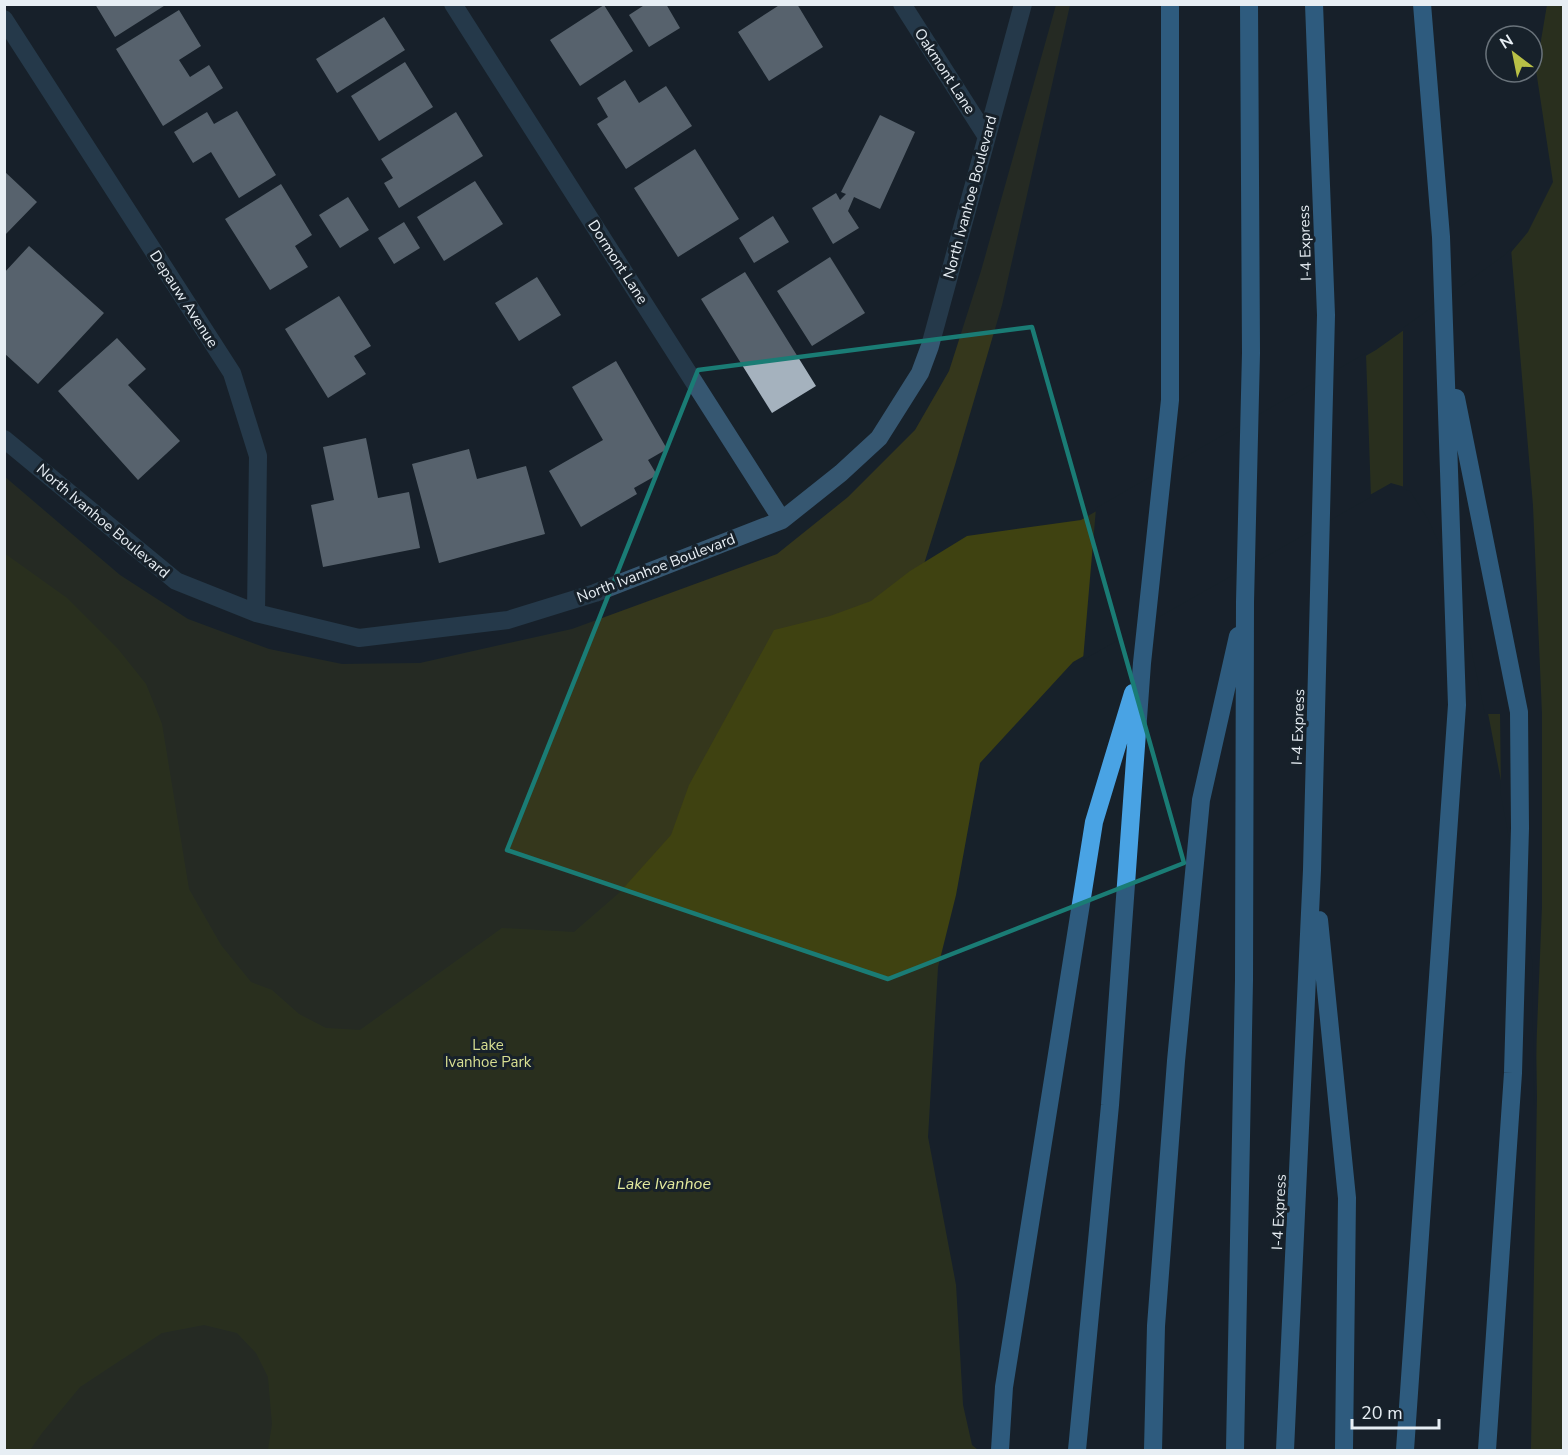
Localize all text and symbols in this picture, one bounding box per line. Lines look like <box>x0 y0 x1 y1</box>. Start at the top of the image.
street label: Oakmont Lane <box>910 24 980 118</box>
north arrow <box>1484 24 1544 84</box>
text: N <box>1496 30 1517 55</box>
street label: North Ivanhoe Boulevard <box>939 113 1001 281</box>
street label: I-4 Express <box>1294 205 1316 281</box>
street label: Dormont Lane <box>583 216 653 308</box>
street label: Depauw Avenue <box>145 247 223 351</box>
street label: North Ivanhoe Boulevard <box>32 459 174 583</box>
street label: North Ivanhoe Boulevard <box>574 529 738 607</box>
street label: I-4 Express <box>1287 689 1309 765</box>
park label: Lake Ivanhoe Park <box>445 1035 532 1072</box>
water label: Lake Ivanhoe <box>617 1173 711 1195</box>
street label: I-4 Express <box>1267 1173 1291 1251</box>
scale bar <box>1352 1392 1439 1430</box>
text: 20 m <box>1361 1401 1403 1425</box>

